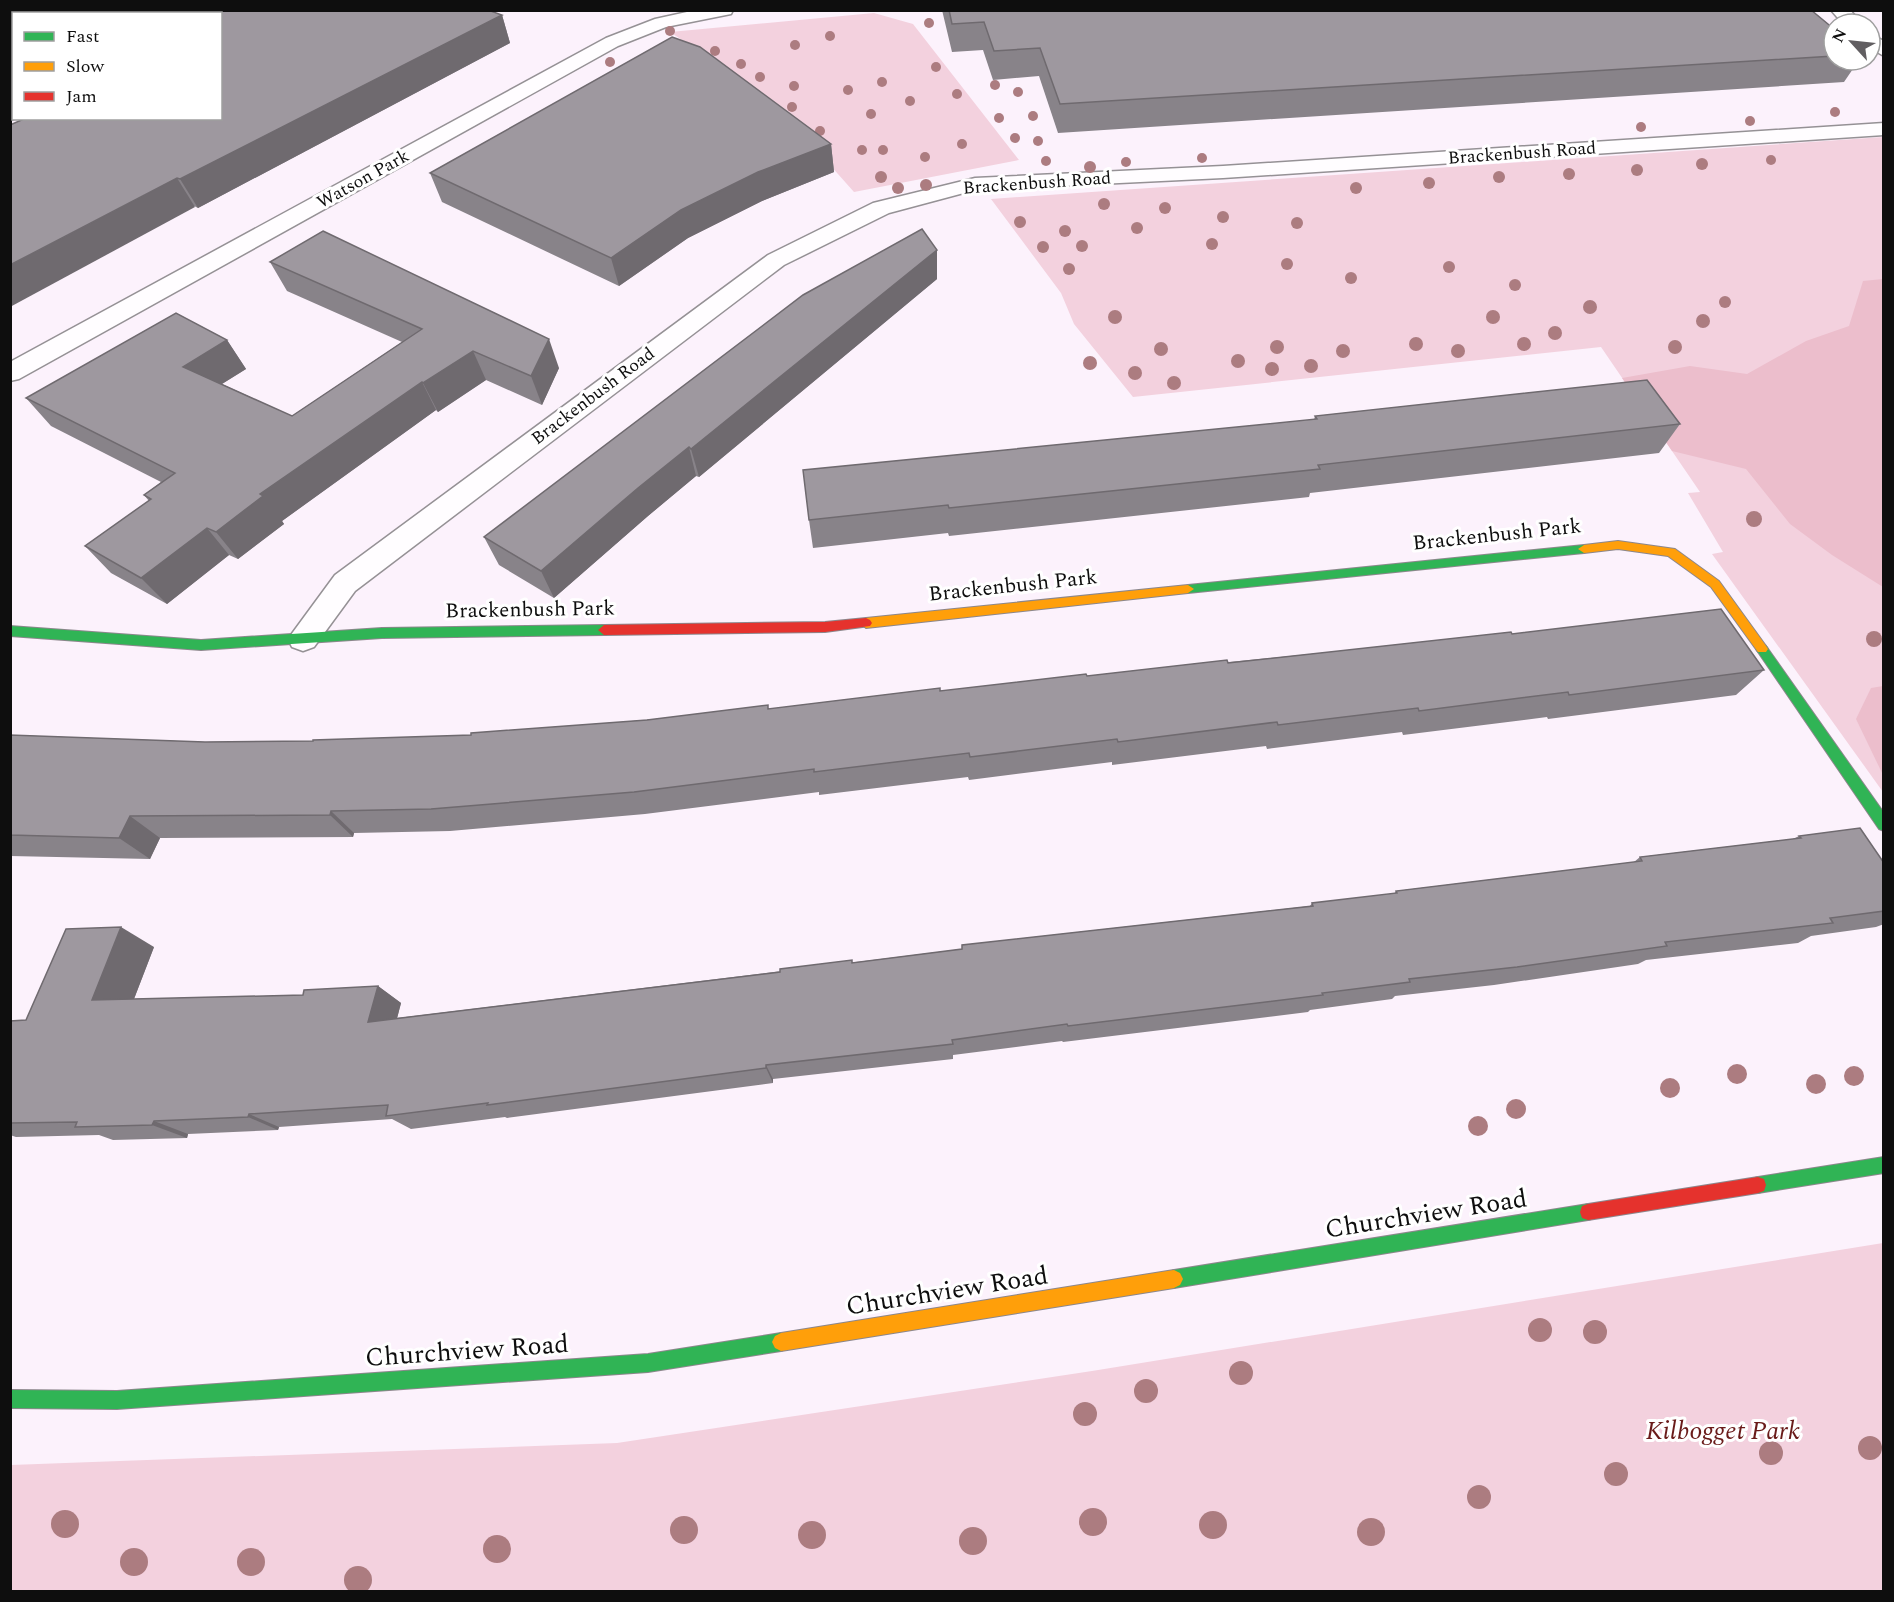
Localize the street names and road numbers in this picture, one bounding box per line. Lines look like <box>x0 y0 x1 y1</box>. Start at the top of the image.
street label: Brackenbush Road <box>1447 134 1597 172</box>
street label: Watson Park <box>312 142 414 216</box>
street label: Brackenbush Road <box>962 164 1112 202</box>
street label: Brackenbush Road <box>525 340 661 452</box>
street label: Brackenbush Park <box>1411 510 1583 560</box>
street label: Brackenbush Park <box>927 561 1099 611</box>
street label: Brackenbush Park <box>445 593 615 627</box>
street label: Churchview Road <box>1322 1178 1530 1250</box>
street label: Churchview Road <box>843 1255 1051 1327</box>
street label: Churchview Road <box>364 1324 570 1378</box>

